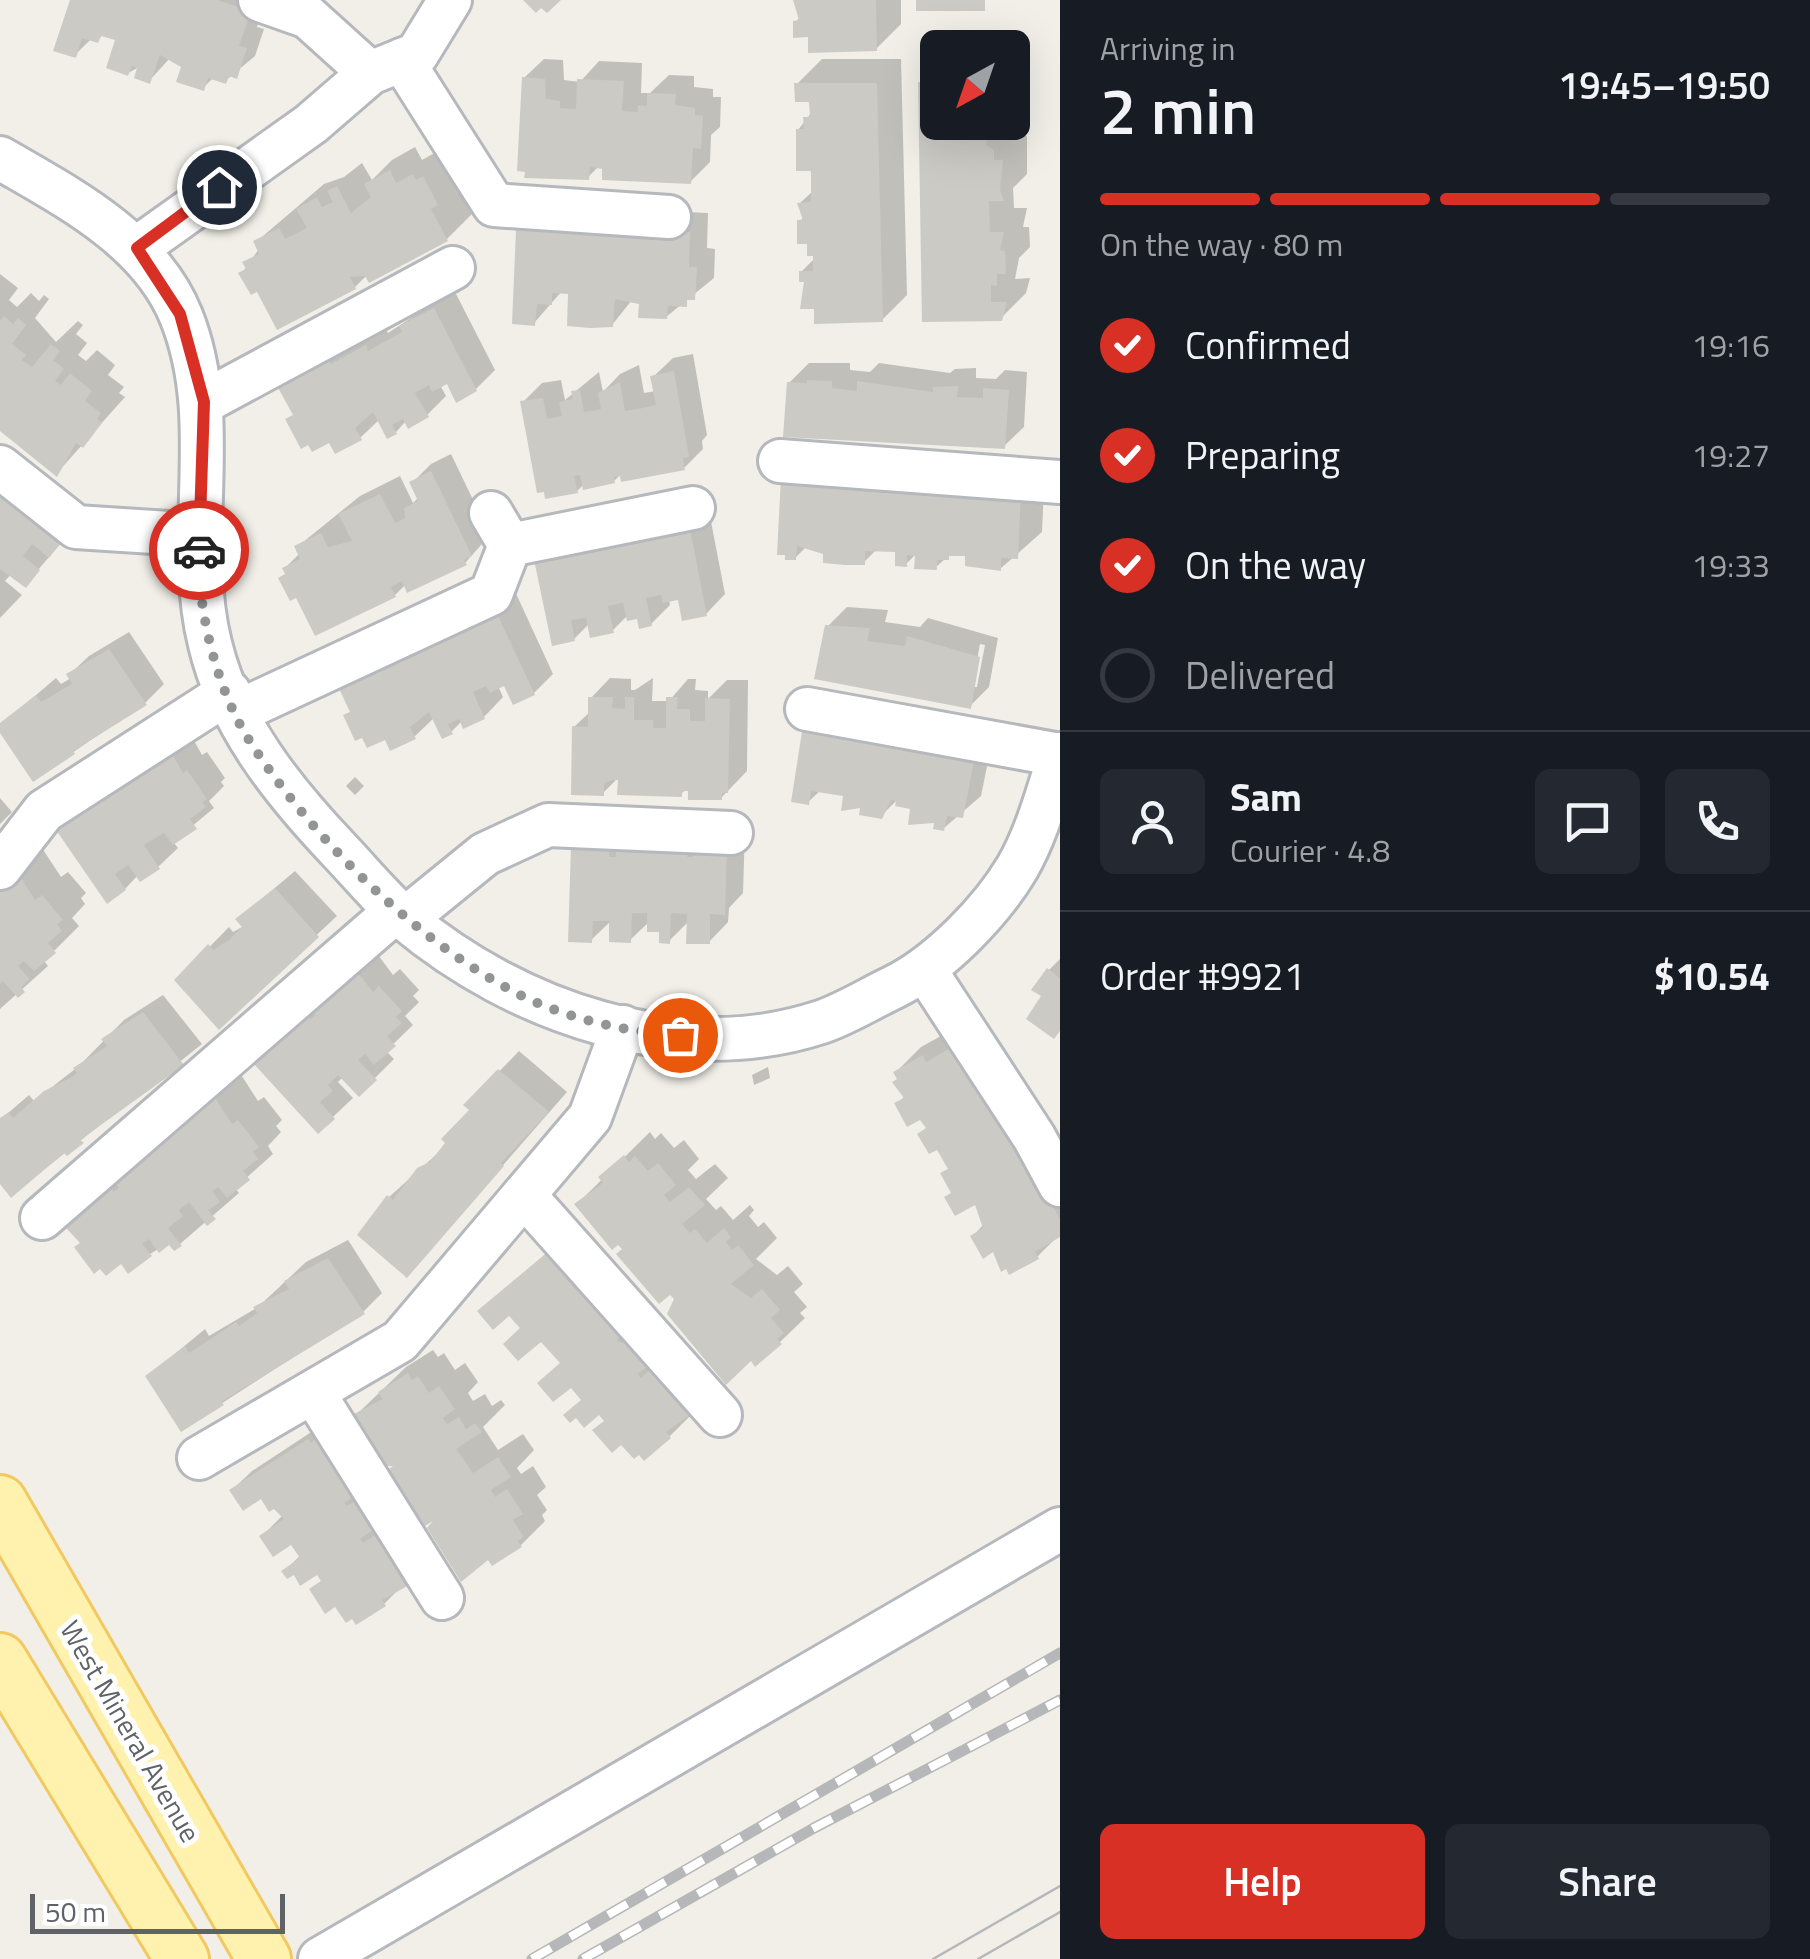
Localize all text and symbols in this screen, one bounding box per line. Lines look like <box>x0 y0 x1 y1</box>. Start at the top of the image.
text: Arriving in <box>1100 24 1236 72</box>
north arrow <box>920 30 1030 140</box>
map controls <box>920 30 1030 140</box>
text: 19:45–19:50 <box>1558 56 1770 114</box>
text: 2 min <box>1100 60 1256 159</box>
pin <box>177 145 262 230</box>
icon: home <box>192 160 247 215</box>
text: On the way · 80 m <box>1100 220 1343 268</box>
text: Confirmed <box>1185 316 1351 374</box>
icon: check <box>1100 318 1155 373</box>
text: 19:16 <box>1691 321 1770 369</box>
text: Preparing <box>1185 426 1340 484</box>
icon: check <box>1100 428 1155 483</box>
text: 19:27 <box>1691 431 1770 479</box>
courier <box>149 500 249 600</box>
icon: car <box>172 523 227 578</box>
text: On the way <box>1185 536 1366 594</box>
icon: check <box>1100 538 1155 593</box>
text: 19:33 <box>1691 541 1770 589</box>
text: Delivered <box>1185 646 1335 704</box>
text: Sam <box>1230 768 1302 826</box>
button: person <box>1100 769 1205 874</box>
button: chat <box>1535 769 1640 874</box>
button: phone <box>1665 769 1770 874</box>
text: Courier · 4.8 <box>1230 826 1390 874</box>
text: Order #9921 <box>1100 947 1305 1005</box>
text: $10.54 <box>1654 947 1770 1005</box>
pin <box>638 993 723 1078</box>
icon: bag <box>653 1008 708 1063</box>
street label: West Mineral Avenue <box>50 1612 212 1850</box>
button: Help <box>1100 1824 1425 1939</box>
button: Share <box>1445 1824 1770 1939</box>
scale bar <box>30 1889 285 1934</box>
text: 50 m <box>45 1890 106 1933</box>

